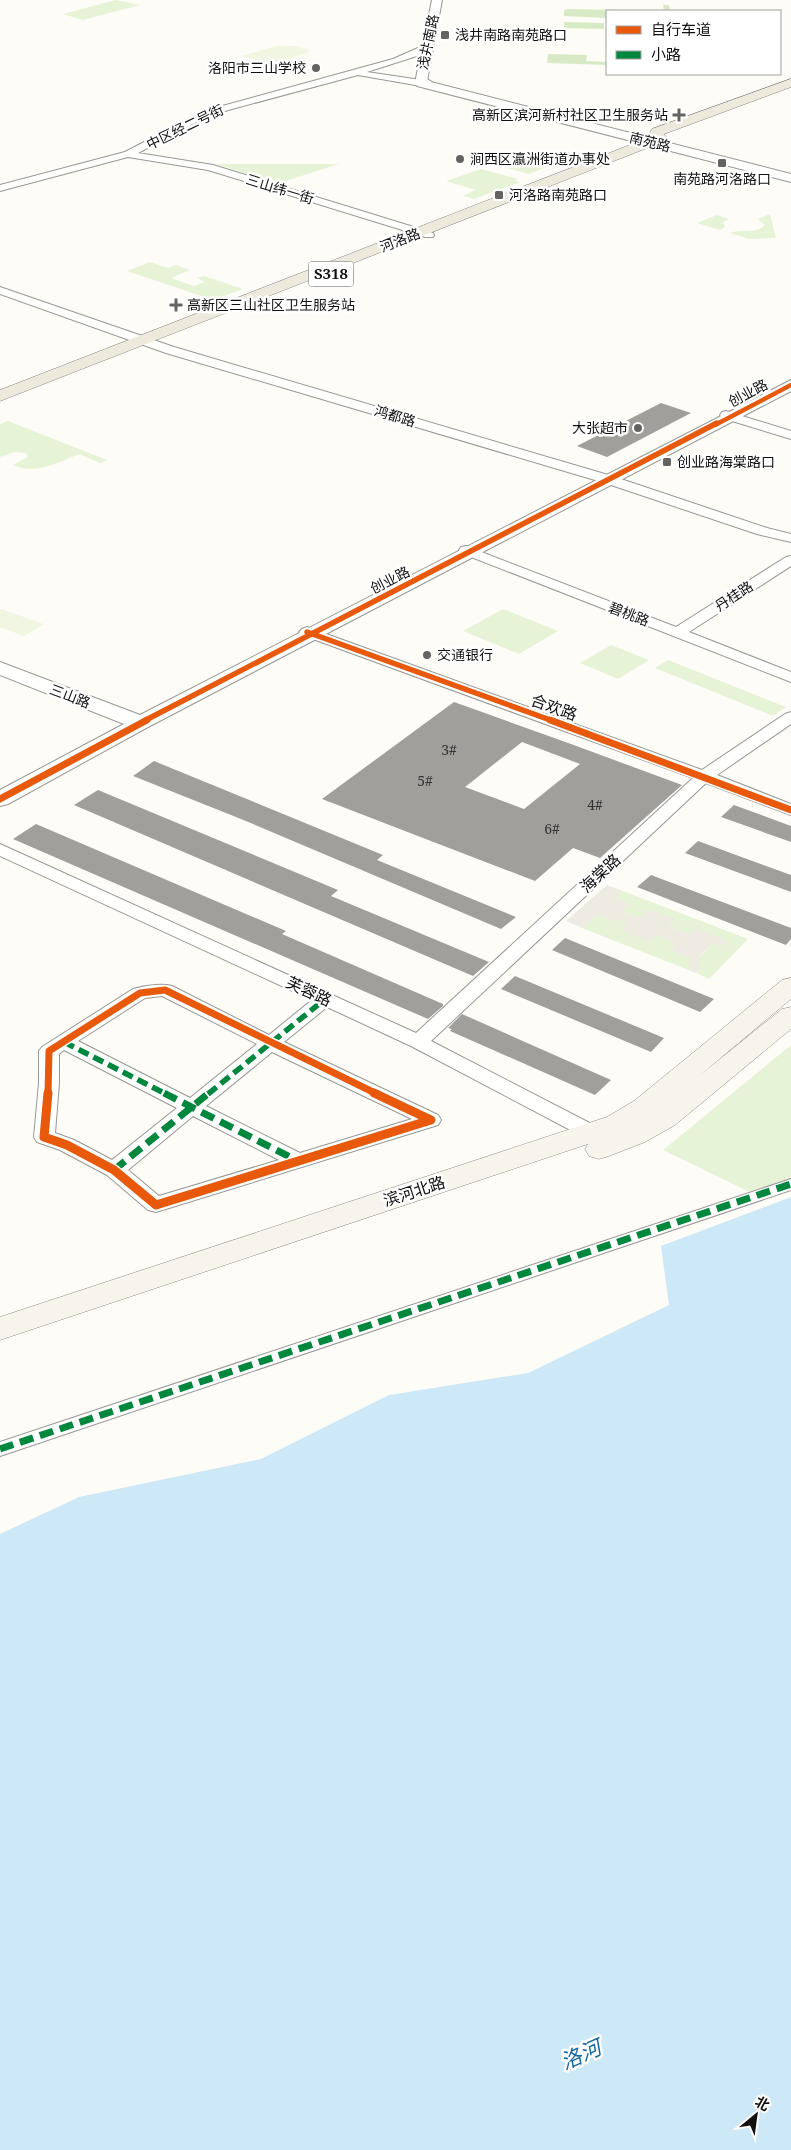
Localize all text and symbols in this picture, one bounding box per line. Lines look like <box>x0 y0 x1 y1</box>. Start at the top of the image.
legend <box>606 10 781 75</box>
street label: 浅井南路 <box>412 13 443 71</box>
text: 自行车道 <box>651 19 711 39</box>
place label: 浅井南路南苑路口 <box>455 25 567 44</box>
marker: 浅井南路南苑路口 <box>439 29 451 41</box>
text: 小路 <box>651 44 681 64</box>
place label: 洛阳市三山学校 <box>208 58 306 77</box>
marker: 洛阳市三山学校 <box>310 62 322 74</box>
street label: 中区经二号街 <box>143 100 227 154</box>
place label: 高新区滨河新村社区卫生服务站 <box>472 105 668 124</box>
marker: 高新区滨河新村社区卫生服务站 <box>672 108 686 122</box>
street label: 南苑路 <box>627 127 673 156</box>
place label: 涧西区瀛洲街道办事处 <box>470 149 610 168</box>
marker: 涧西区瀛洲街道办事处 <box>454 153 466 165</box>
marker: 南苑路河洛路口 <box>716 157 728 169</box>
street label: 三山纬一街 <box>244 169 316 208</box>
place label: 南苑路河洛路口 <box>673 169 771 188</box>
place label: 河洛路南苑路口 <box>509 185 607 204</box>
marker: 河洛路南苑路口 <box>493 189 505 201</box>
street label: 河洛路 <box>377 223 423 256</box>
road number: S318 <box>308 262 354 286</box>
place label: 高新区三山社区卫生服务站 <box>187 295 355 314</box>
marker: 高新区三山社区卫生服务站 <box>169 298 183 312</box>
street label: 创业路 <box>725 374 771 411</box>
street label: 鸿都路 <box>372 400 418 431</box>
place label: 大张超市 <box>572 418 628 437</box>
marker: 大张超市 <box>632 422 644 434</box>
place label: 创业路海棠路口 <box>677 452 775 471</box>
marker: 创业路海棠路口 <box>661 456 673 468</box>
street label: 创业路 <box>367 562 413 598</box>
street label: 丹桂路 <box>711 576 757 615</box>
street label: 碧桃路 <box>606 597 652 630</box>
place label: 交通银行 <box>437 645 493 664</box>
marker: 交通银行 <box>421 649 433 661</box>
street label: 三山路 <box>47 679 93 712</box>
street label: 合欢路 <box>528 688 580 726</box>
house number: 3# <box>441 740 457 759</box>
house number: 5# <box>417 771 433 790</box>
house number: 4# <box>587 795 603 814</box>
house number: 6# <box>544 819 560 838</box>
street label: 海棠路 <box>575 849 625 897</box>
street label: 芙蓉路 <box>283 971 335 1011</box>
street label: 滨河北路 <box>380 1171 448 1211</box>
water label: 洛河 <box>556 2031 609 2075</box>
north arrow <box>731 2090 781 2140</box>
text: 北 <box>752 2091 773 2115</box>

